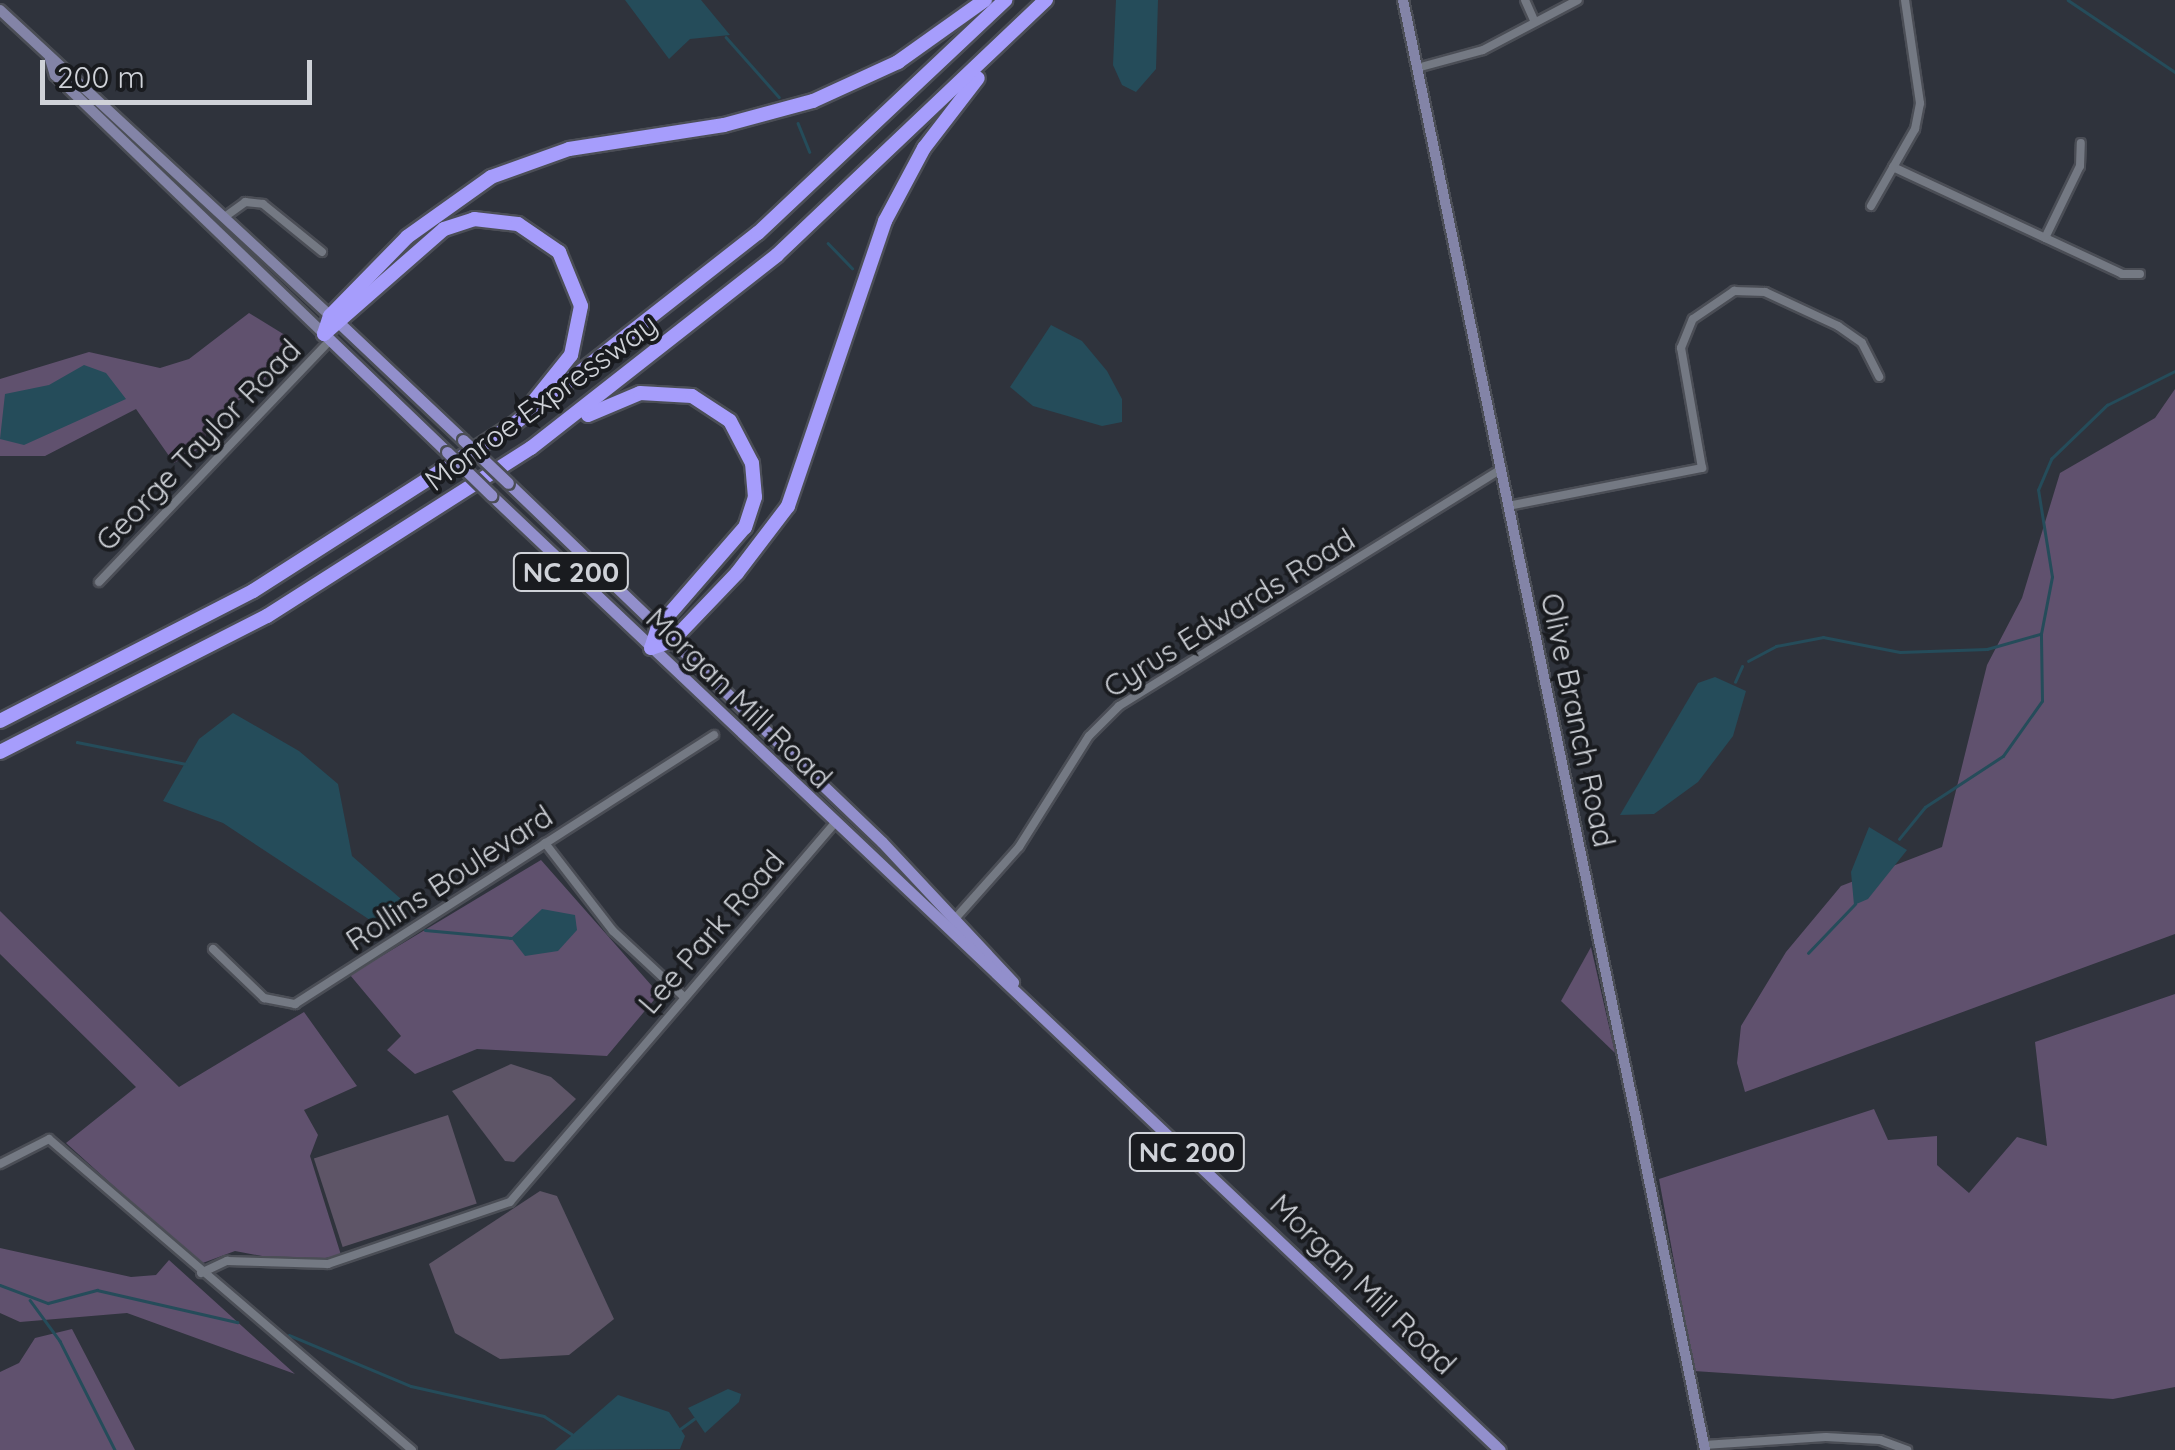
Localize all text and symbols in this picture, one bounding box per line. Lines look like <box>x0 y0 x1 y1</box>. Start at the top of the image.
scale bar <box>45 40 318 102</box>
text: 200 m <box>57 58 145 96</box>
street label: Monroe Expressway <box>418 306 664 498</box>
street label: George Taylor Road <box>88 332 308 558</box>
street label: Cyrus Edwards Road <box>1097 521 1361 705</box>
road number: NC 200 <box>511 549 631 595</box>
street label: Olive Branch Road <box>1534 590 1622 850</box>
street label: Morgan Mill Road <box>639 600 839 796</box>
street label: Rollins Boulevard <box>339 798 559 958</box>
street label: Lee Park Road <box>630 843 792 1021</box>
road number: NC 200 <box>1127 1129 1247 1175</box>
street label: Morgan Mill Road <box>1263 1186 1463 1382</box>

